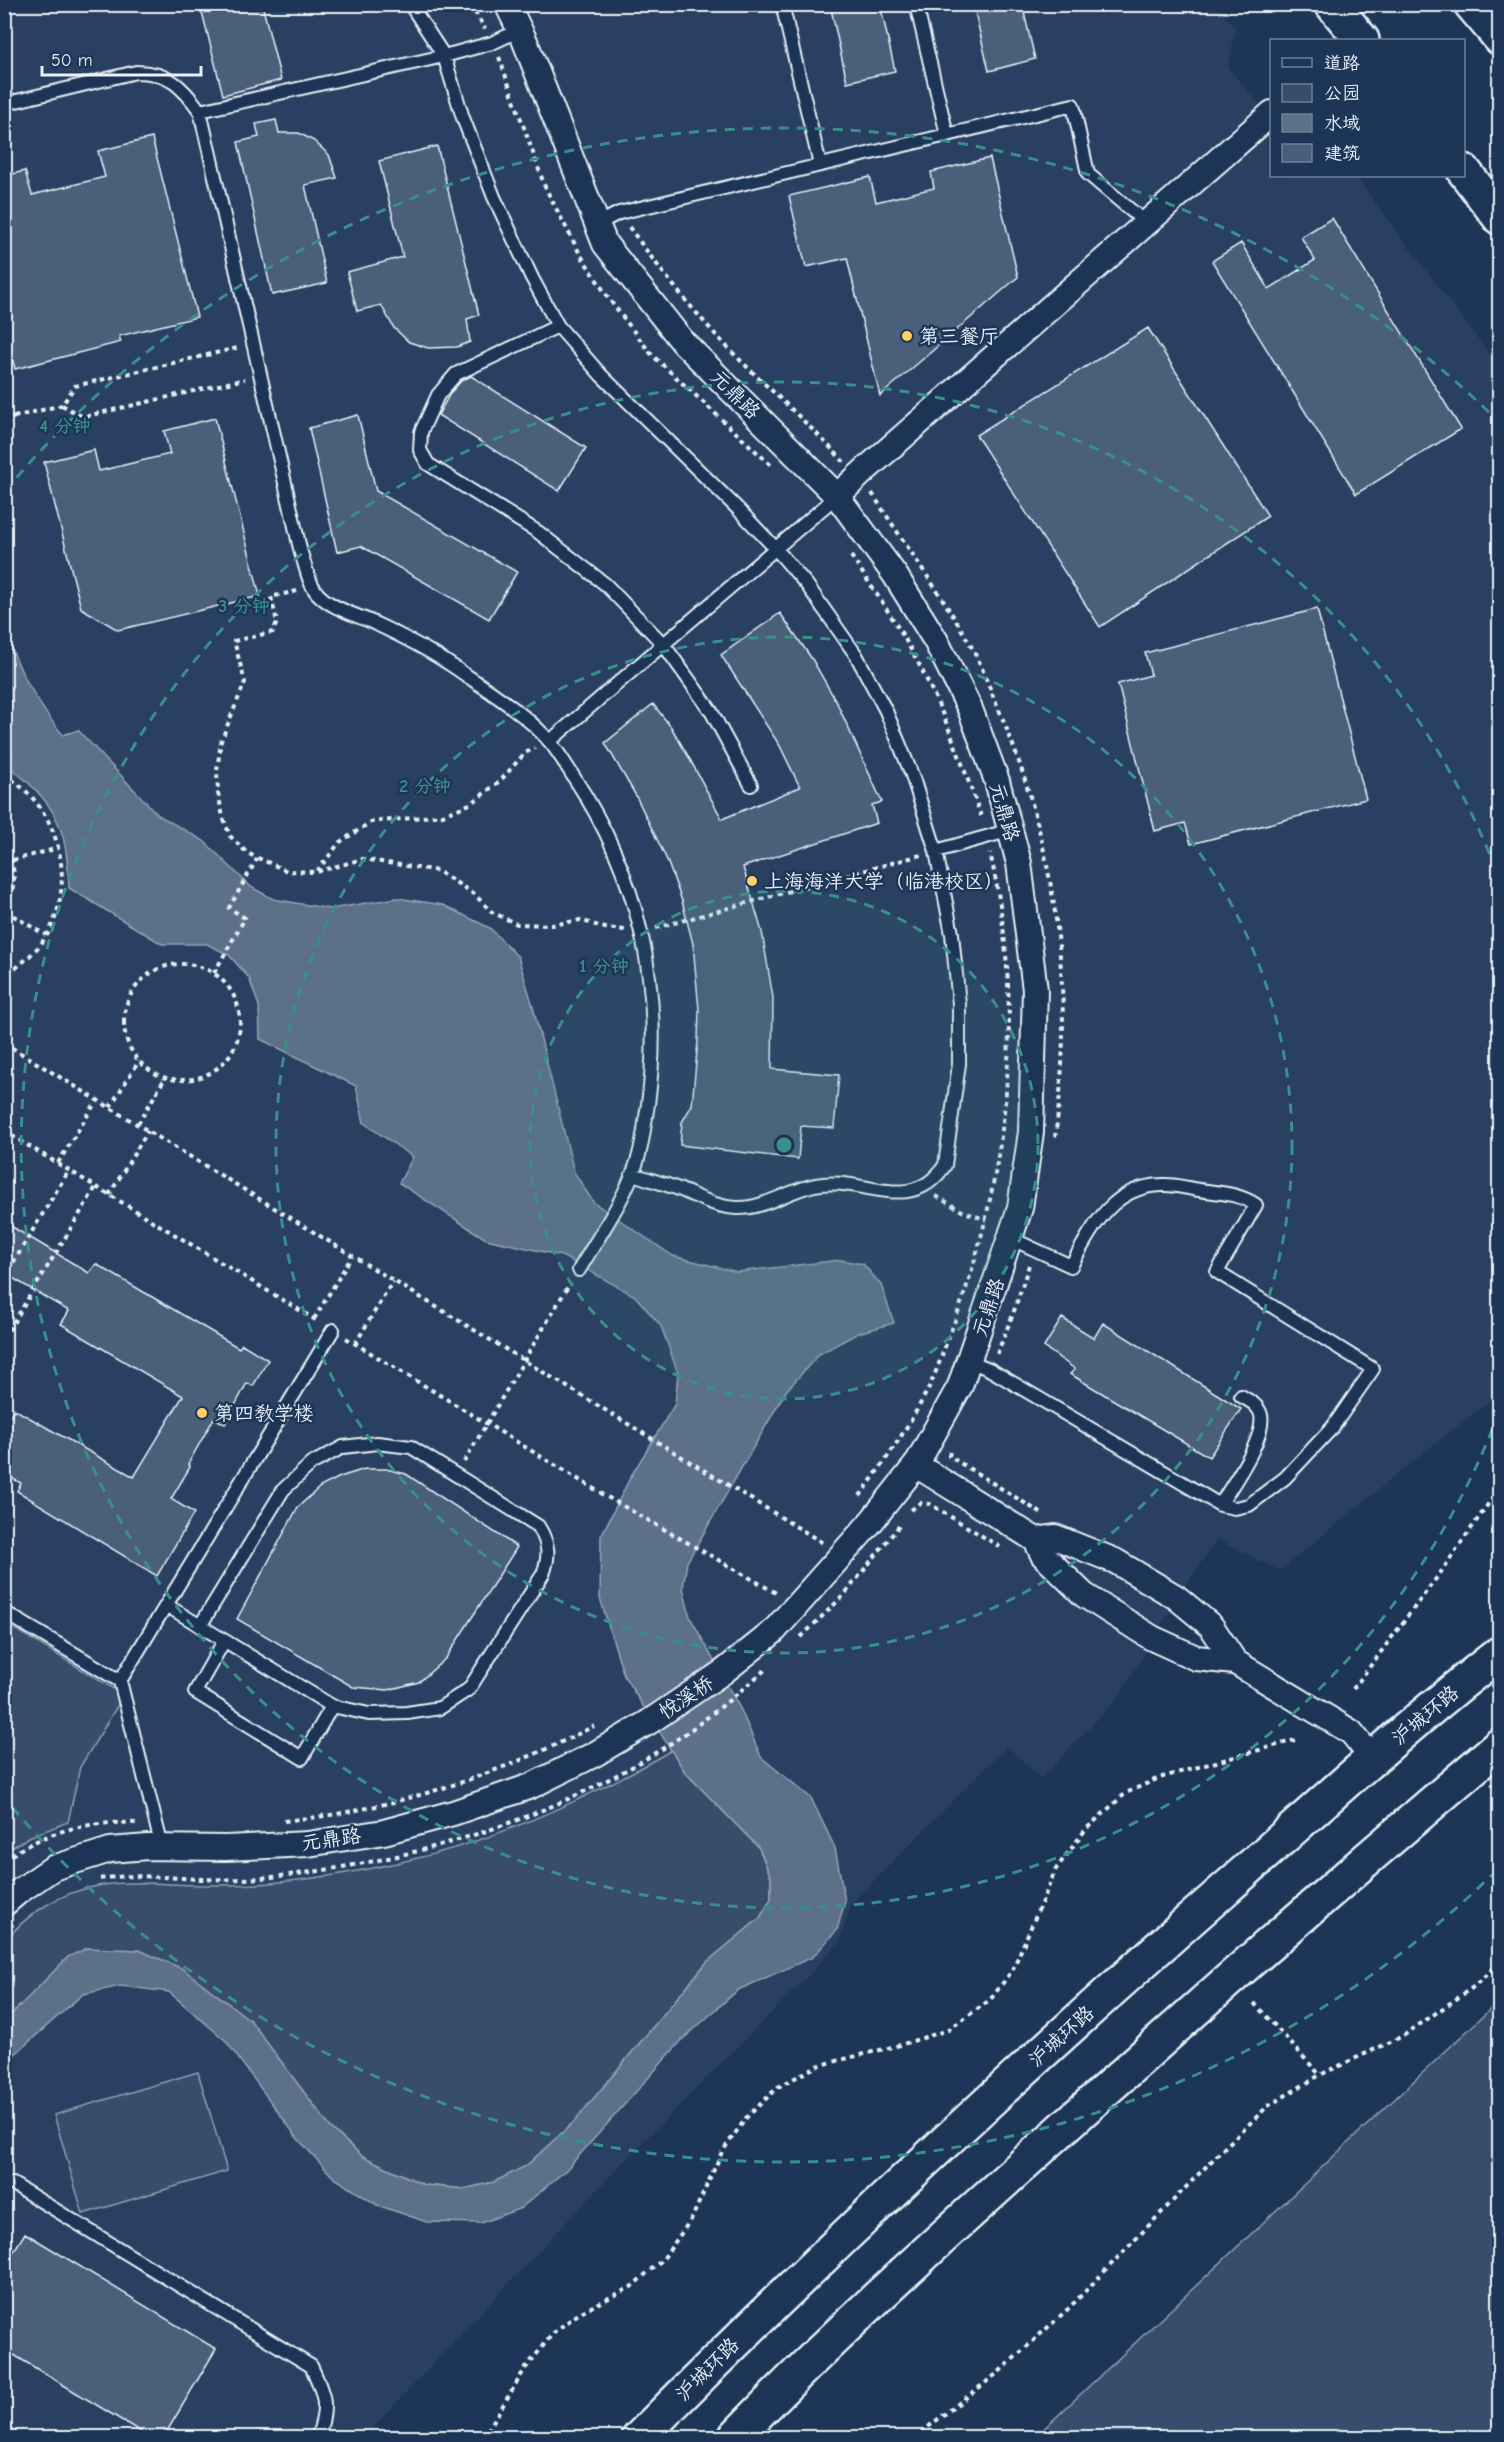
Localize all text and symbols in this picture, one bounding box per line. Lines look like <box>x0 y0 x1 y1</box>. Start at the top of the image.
scale bar <box>42 39 201 77</box>
legend <box>1270 39 1465 177</box>
text: 50 m <box>51 50 93 71</box>
text: 道路 <box>1324 53 1360 74</box>
text: 公园 <box>1324 83 1360 104</box>
text: 水域 <box>1324 113 1360 134</box>
text: 建筑 <box>1324 143 1360 164</box>
place label: 第三餐厅 <box>919 325 999 348</box>
marker: 第三餐厅 <box>900 329 914 343</box>
street label: 元鼎路 <box>706 365 766 424</box>
text: 4 分钟 <box>40 416 90 437</box>
text: 3 分钟 <box>218 596 270 617</box>
text: 2 分钟 <box>399 776 451 797</box>
street label: 元鼎路 <box>985 780 1024 845</box>
place label: 上海海洋大学（临港校区） <box>764 870 1004 893</box>
marker: 上海海洋大学（临港校区） <box>745 874 759 888</box>
text: 1 分钟 <box>579 956 629 977</box>
centre of rings <box>774 1135 794 1155</box>
street label: 元鼎路 <box>968 1274 1009 1339</box>
place label: 第四教学楼 <box>214 1402 314 1425</box>
marker: 第四教学楼 <box>195 1406 209 1420</box>
street label: 悦溪桥 <box>655 1671 718 1724</box>
street label: 沪城环路 <box>1387 1680 1464 1750</box>
street label: 元鼎路 <box>300 1824 363 1855</box>
street label: 沪城环路 <box>1024 2000 1099 2072</box>
street label: 沪城环路 <box>671 2332 744 2406</box>

